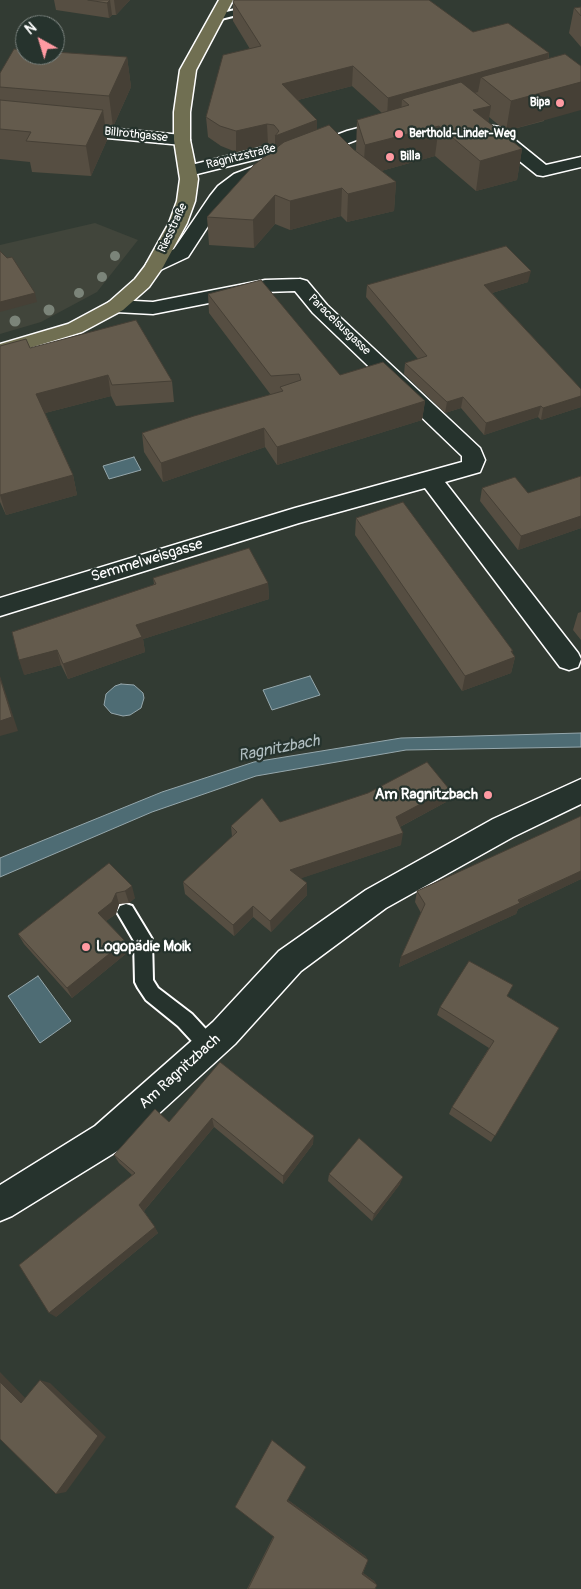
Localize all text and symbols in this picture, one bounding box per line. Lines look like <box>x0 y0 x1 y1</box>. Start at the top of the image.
north arrow <box>15 15 65 65</box>
text: N <box>22 19 40 38</box>
place label: Bipa <box>530 96 550 110</box>
marker: Bipa <box>554 97 566 109</box>
street label: Billrothgasse <box>103 125 169 145</box>
place label: Berthold-Linder-Weg <box>409 127 516 141</box>
marker: Berthold-Linder-Weg <box>393 128 405 140</box>
street label: Ragnitzstraße <box>205 141 277 173</box>
place label: Billa <box>400 150 420 164</box>
marker: Billa <box>384 151 396 163</box>
street label: Riesstraße <box>155 201 191 255</box>
street label: Paracelsusgasse <box>305 292 373 358</box>
street label: Semmelweisgasse <box>89 535 205 587</box>
water label: Ragnitzbach <box>237 732 321 766</box>
place label: Am Ragnitzbach <box>375 786 478 804</box>
marker: Am Ragnitzbach <box>482 789 494 801</box>
place label: Logopädie Moik <box>96 938 191 956</box>
marker: Logopädie Moik <box>80 941 92 953</box>
street label: Am Ragnitzbach <box>136 1031 224 1113</box>

